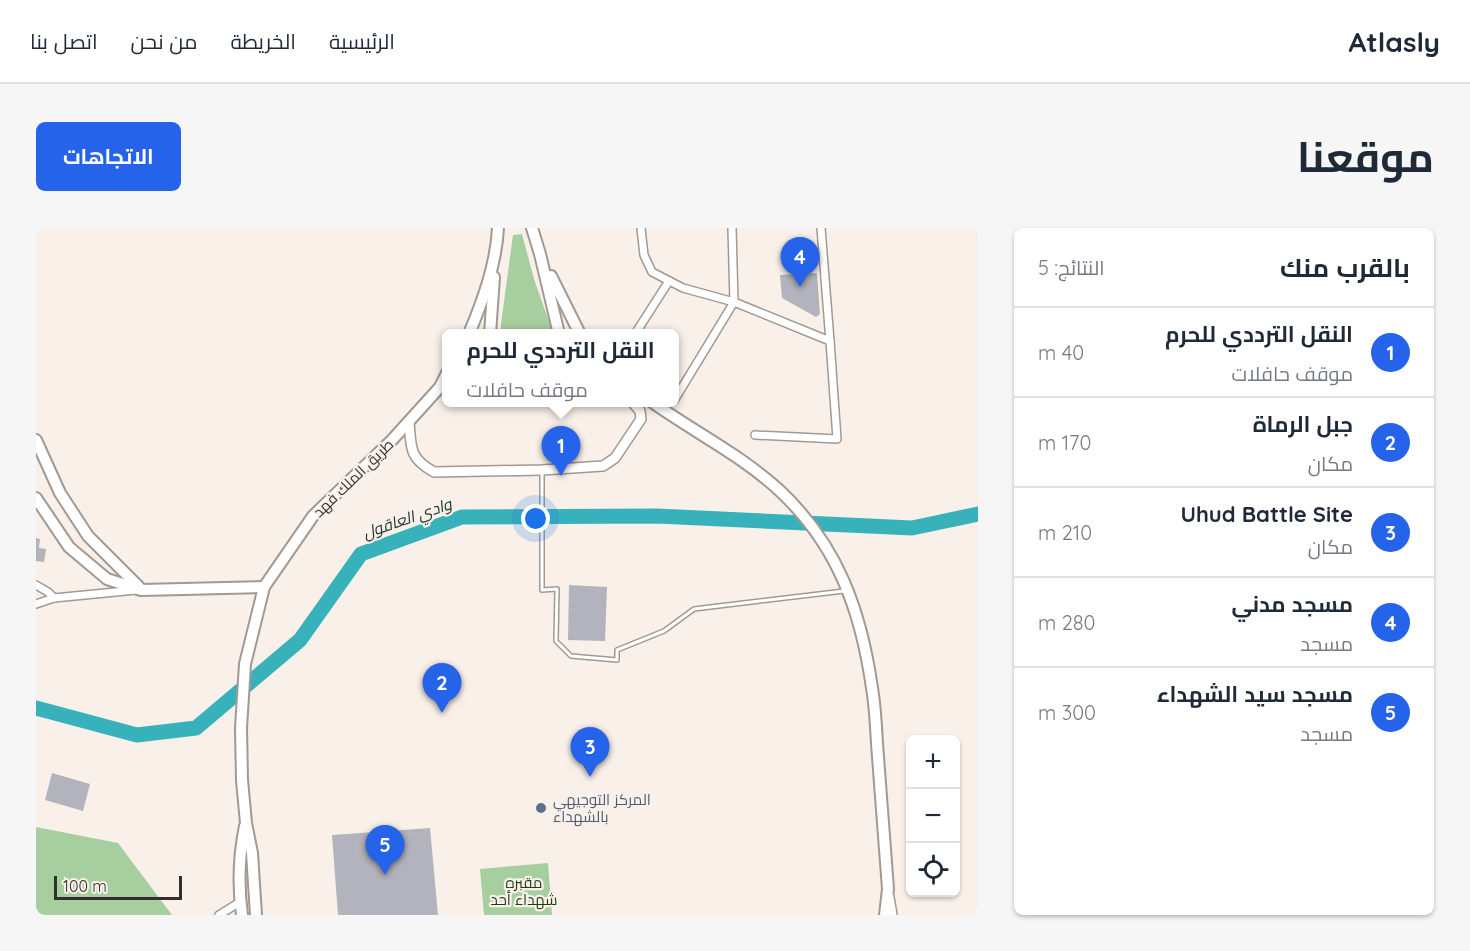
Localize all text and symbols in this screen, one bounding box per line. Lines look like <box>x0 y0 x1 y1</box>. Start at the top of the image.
text: Atlasly <box>1349 24 1440 59</box>
text: اتصل بنا <box>30 28 98 54</box>
text: من نحن <box>131 28 197 54</box>
text: الخريطة <box>230 28 296 54</box>
text: الرئيسية <box>329 28 395 54</box>
button: الاتجاهات <box>36 122 181 191</box>
text: موقعنا <box>1297 130 1434 183</box>
pin: 4 <box>780 238 819 287</box>
text: بالقرب منك <box>1280 251 1410 284</box>
text: النتائج: 5 <box>1038 255 1105 280</box>
text: النقل الترددي للحرم <box>1165 320 1353 348</box>
popup <box>442 329 679 407</box>
text: النقل الترددي للحرم <box>466 336 655 364</box>
text: 40 m <box>1038 340 1084 365</box>
text: 1 <box>1387 340 1394 365</box>
text: موقف حافلات <box>1232 361 1353 386</box>
text: موقف حافلات <box>466 377 588 402</box>
text: جبل الرماة <box>1253 410 1353 438</box>
pin: 1 <box>542 426 580 476</box>
text: 170 m <box>1038 430 1091 455</box>
text: 2 <box>1385 430 1396 455</box>
street label: طريق الملك فهد <box>309 435 398 522</box>
text: مكان <box>1308 451 1353 476</box>
water label: وادي العاقول <box>360 493 456 545</box>
text: Uhud Battle Site <box>1180 500 1353 528</box>
your location <box>521 504 550 533</box>
text: 210 m <box>1038 520 1092 545</box>
text: 3 <box>1385 520 1396 545</box>
text: مكان <box>1308 534 1353 559</box>
text: مسجد مدني <box>1232 590 1353 618</box>
text: 280 m <box>1038 610 1096 635</box>
text: 4 <box>1385 610 1396 635</box>
text: مسجد <box>1300 631 1353 656</box>
pin: 2 <box>422 664 462 713</box>
text: مسجد سيد الشهداء <box>1157 680 1353 708</box>
text: 300 m <box>1038 700 1096 725</box>
text: 5 <box>1385 700 1396 725</box>
text: مسجد <box>1300 721 1353 746</box>
pin: 3 <box>570 728 610 777</box>
map controls <box>906 735 960 897</box>
button: + <box>906 735 960 789</box>
button: − <box>906 789 960 843</box>
place label: المركز التوجيهي بالشهداء <box>553 790 651 827</box>
marker: المركز التوجيهي بالشهداء <box>534 801 548 815</box>
pin: 5 <box>366 826 404 875</box>
button: locate <box>906 843 960 897</box>
scale bar <box>54 873 182 900</box>
park label: مقبره شهداء أحد <box>490 873 558 910</box>
text: 100 m <box>63 876 107 896</box>

